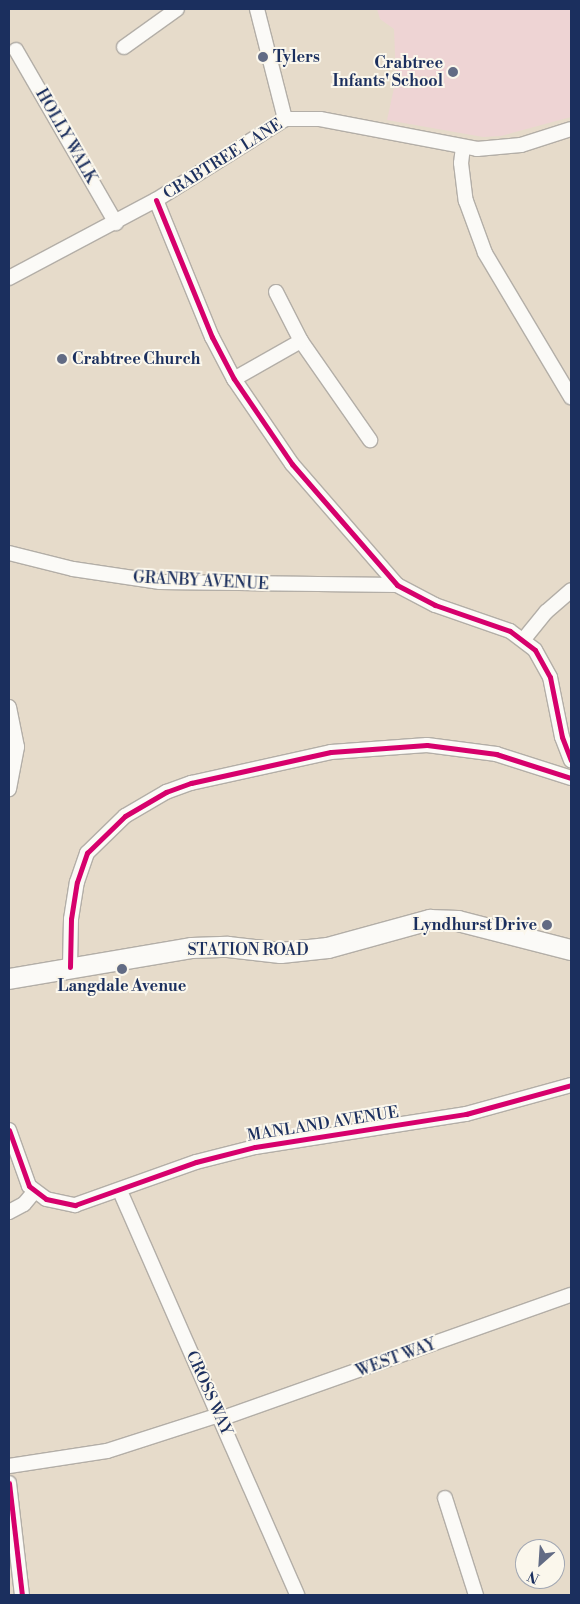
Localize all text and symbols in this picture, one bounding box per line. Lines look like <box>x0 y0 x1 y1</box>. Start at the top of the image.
place label: Tylers <box>273 47 320 67</box>
marker: Tylers <box>257 51 269 63</box>
place label: Crabtree Infants' School <box>332 53 443 91</box>
marker: Crabtree Infants' School <box>447 66 459 78</box>
street label: HOLLY WALK <box>31 85 101 187</box>
street label: CRABTREE LANE <box>160 115 286 203</box>
place label: Crabtree Church <box>72 349 200 369</box>
marker: Crabtree Church <box>56 353 68 365</box>
street label: GRANBY AVENUE <box>133 568 269 594</box>
place label: Lyndhurst Drive <box>413 915 537 935</box>
marker: Lyndhurst Drive <box>541 919 553 931</box>
street label: STATION ROAD <box>187 940 309 960</box>
marker: Langdale Avenue <box>116 963 128 975</box>
place label: Langdale Avenue <box>58 976 186 996</box>
street label: MANLAND AVENUE <box>246 1103 400 1145</box>
street label: WEST WAY <box>354 1335 438 1381</box>
street label: CROSS WAY <box>182 1348 236 1438</box>
north arrow <box>515 1539 565 1589</box>
text: N <box>525 1566 543 1587</box>

